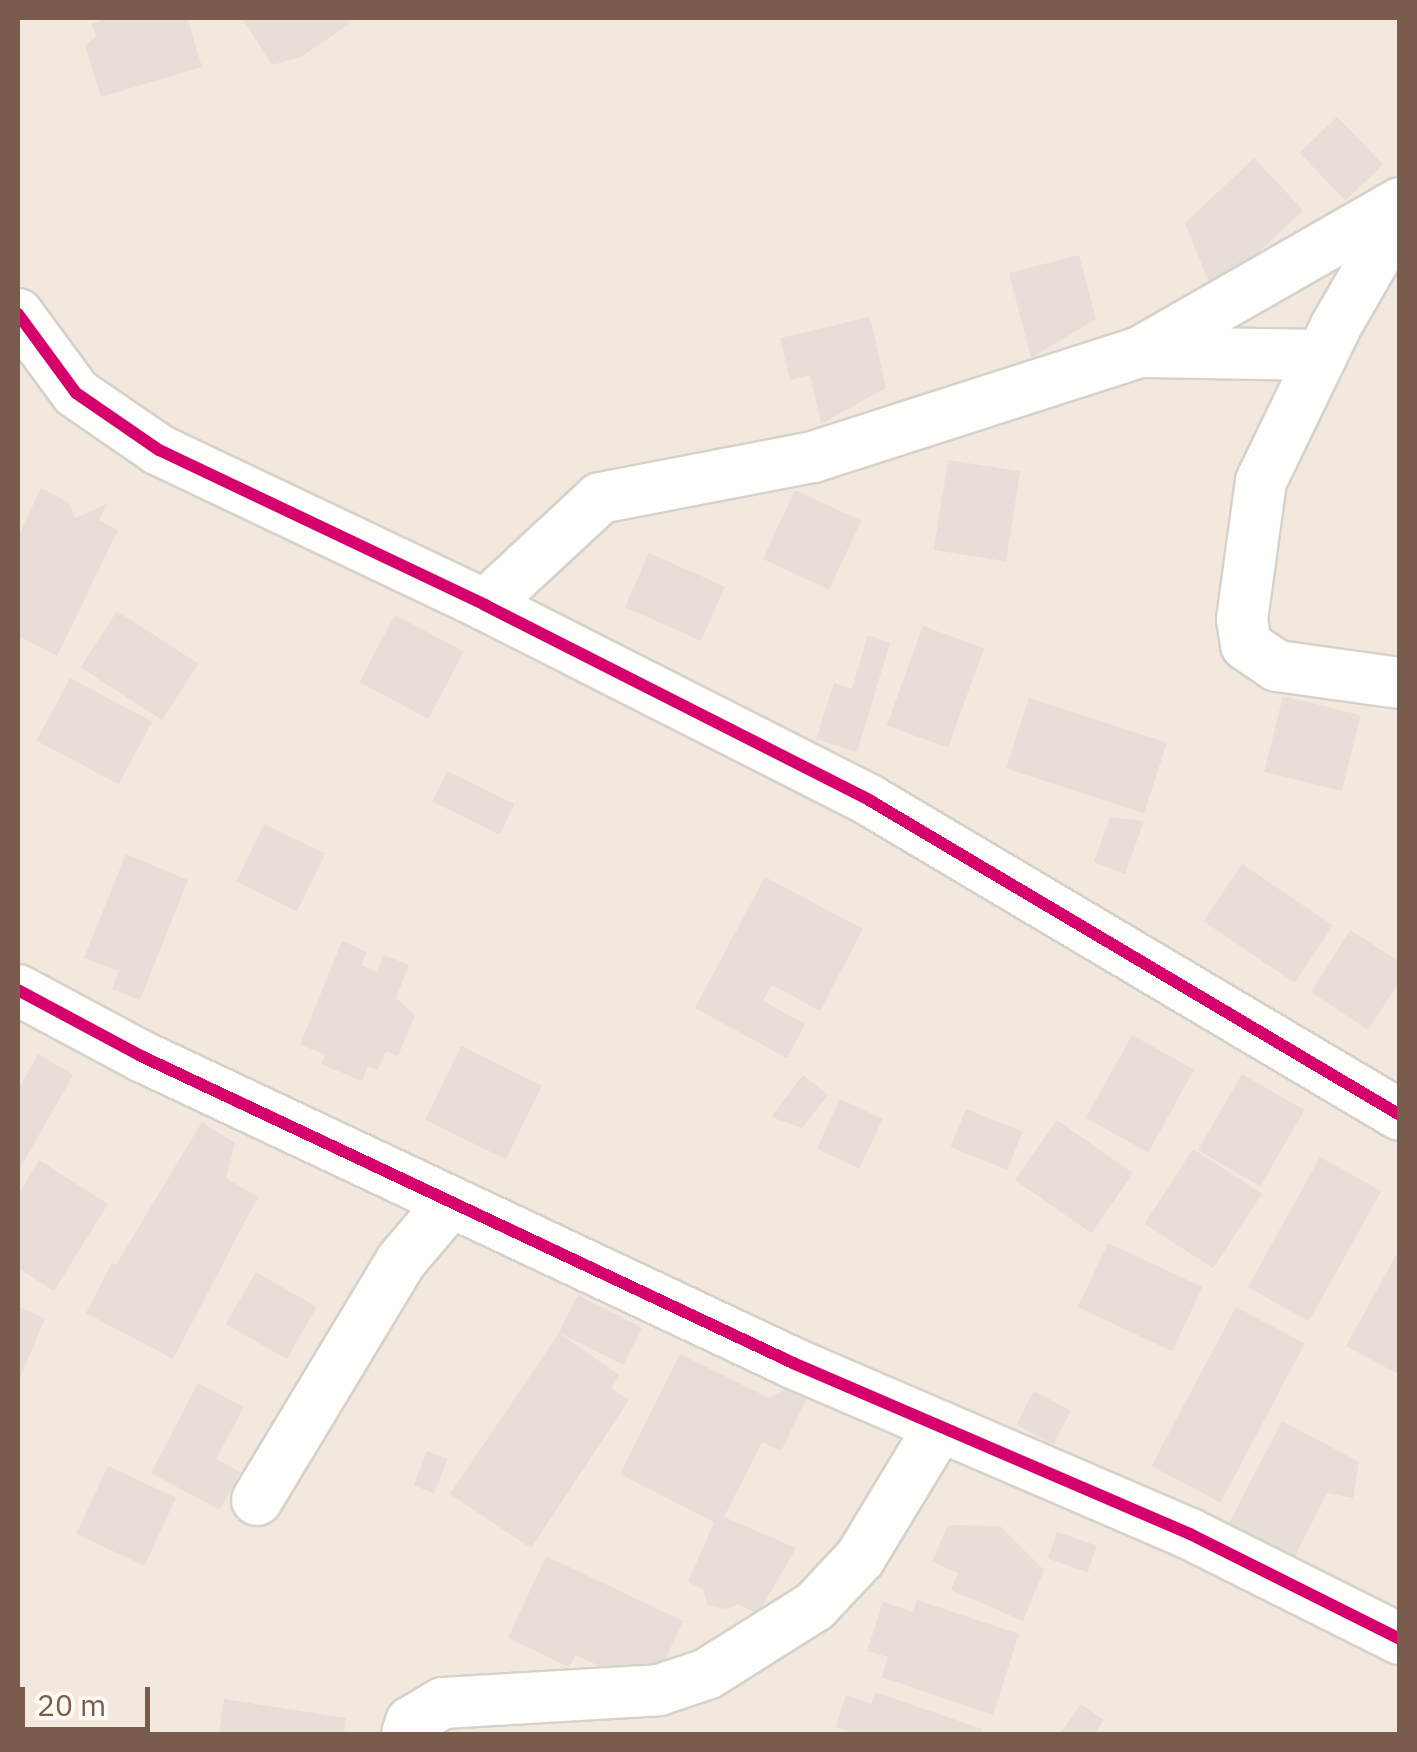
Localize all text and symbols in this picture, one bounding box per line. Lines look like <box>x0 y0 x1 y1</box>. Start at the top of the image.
scale bar <box>25 1667 155 1729</box>
text: 20 m <box>37 1685 106 1724</box>

